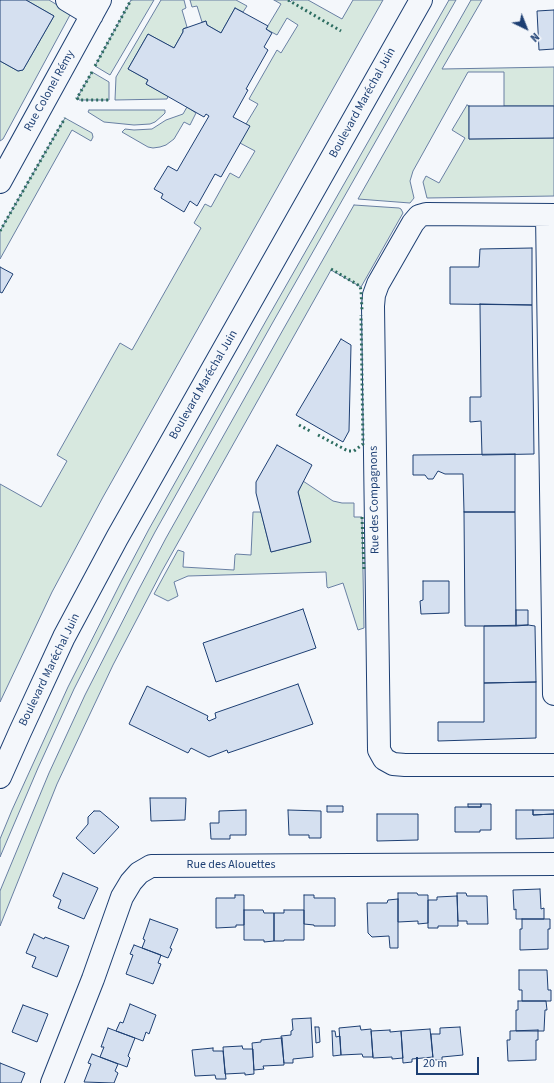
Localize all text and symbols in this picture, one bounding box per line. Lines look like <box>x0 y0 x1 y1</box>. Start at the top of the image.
north arrow <box>506 8 546 48</box>
text: N <box>527 29 542 45</box>
street label: Boulevard Maréchal Juin <box>327 45 399 161</box>
street label: Rue Colonel Rémy <box>22 48 78 134</box>
street label: Boulevard Maréchal Juin <box>167 328 241 442</box>
street label: Rue des Compagnons <box>367 446 383 554</box>
street label: Boulevard Maréchal Juin <box>16 611 84 729</box>
street label: Rue des Alouettes <box>187 858 275 872</box>
scale bar <box>418 1049 481 1075</box>
text: 20 m <box>423 1055 447 1072</box>

